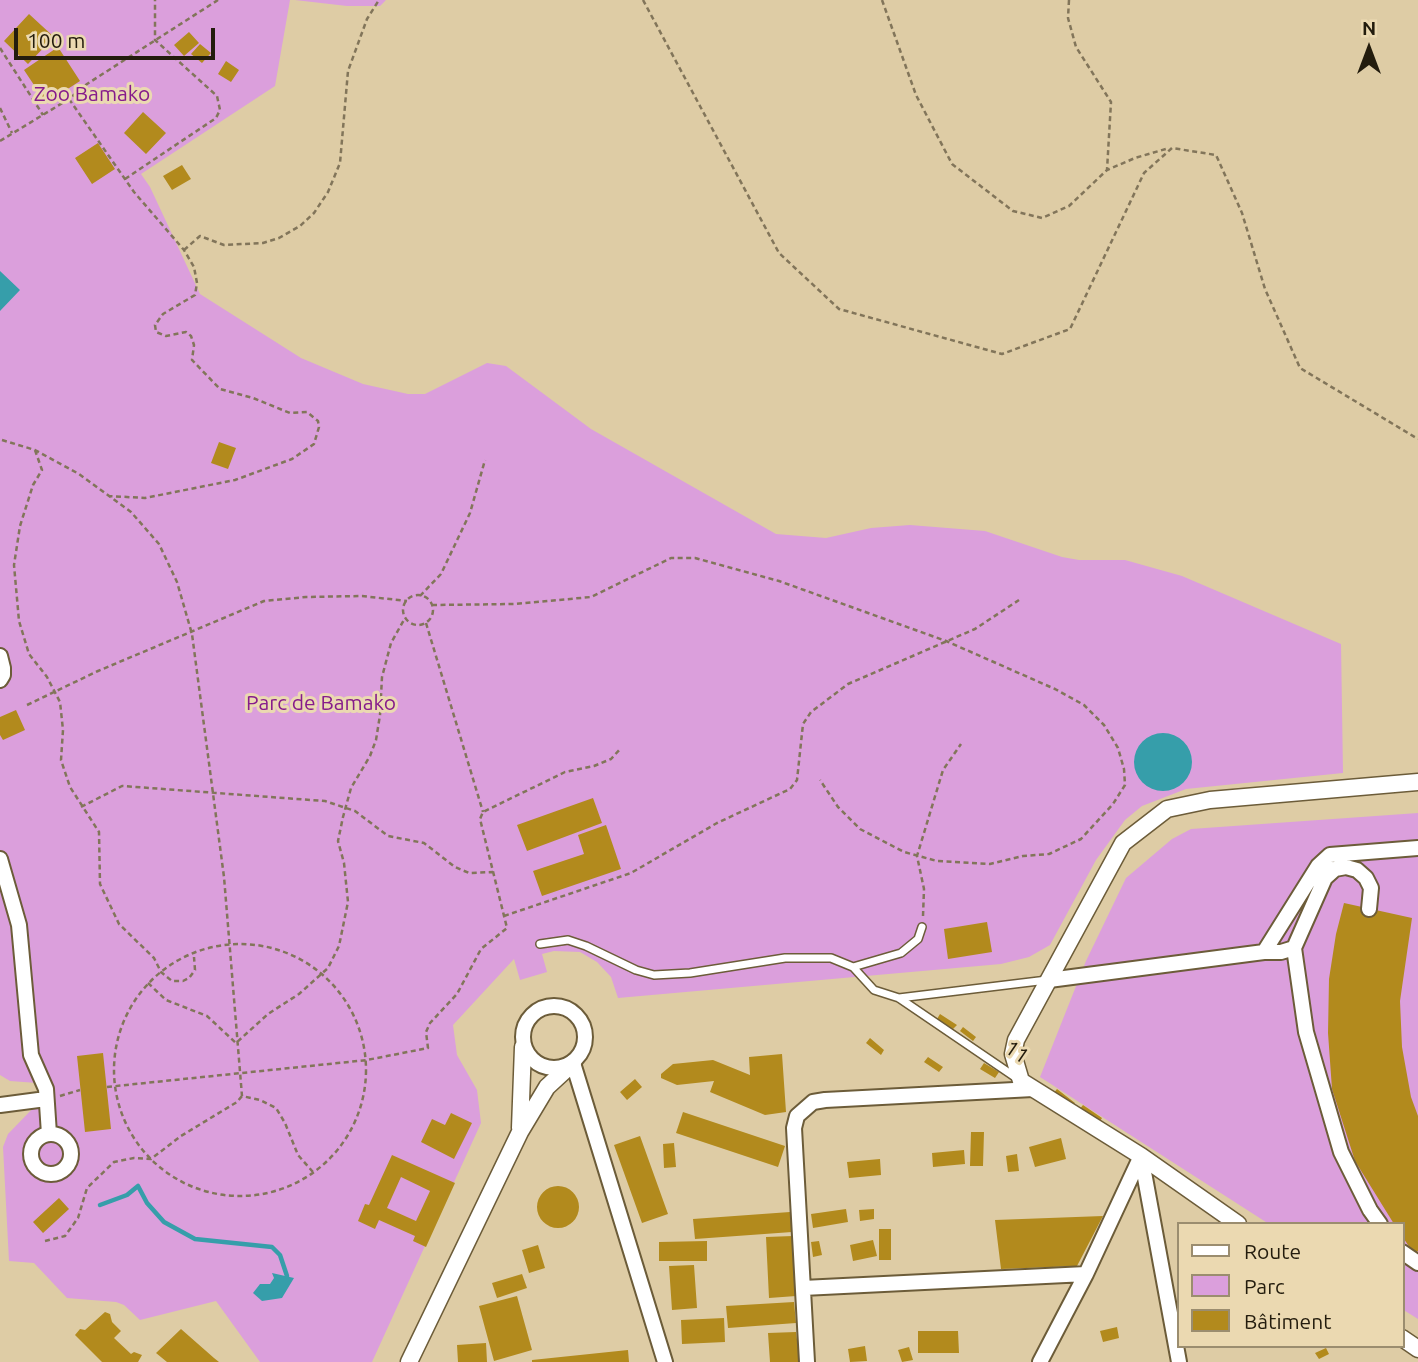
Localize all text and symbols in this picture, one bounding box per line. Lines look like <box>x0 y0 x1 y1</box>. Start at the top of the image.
scale bar <box>18 14 219 58</box>
north arrow <box>1334 14 1404 84</box>
text: N <box>1362 17 1376 39</box>
text: 100 m <box>27 28 85 52</box>
park label: Zoo Bamako <box>34 81 150 107</box>
park label: Parc de Bamako <box>246 690 396 716</box>
street label: 11 <box>1000 1035 1034 1069</box>
legend <box>1176 1222 1404 1348</box>
text: Route <box>1244 1239 1301 1263</box>
text: Parc <box>1244 1274 1285 1298</box>
text: Bâtiment <box>1244 1309 1331 1333</box>

